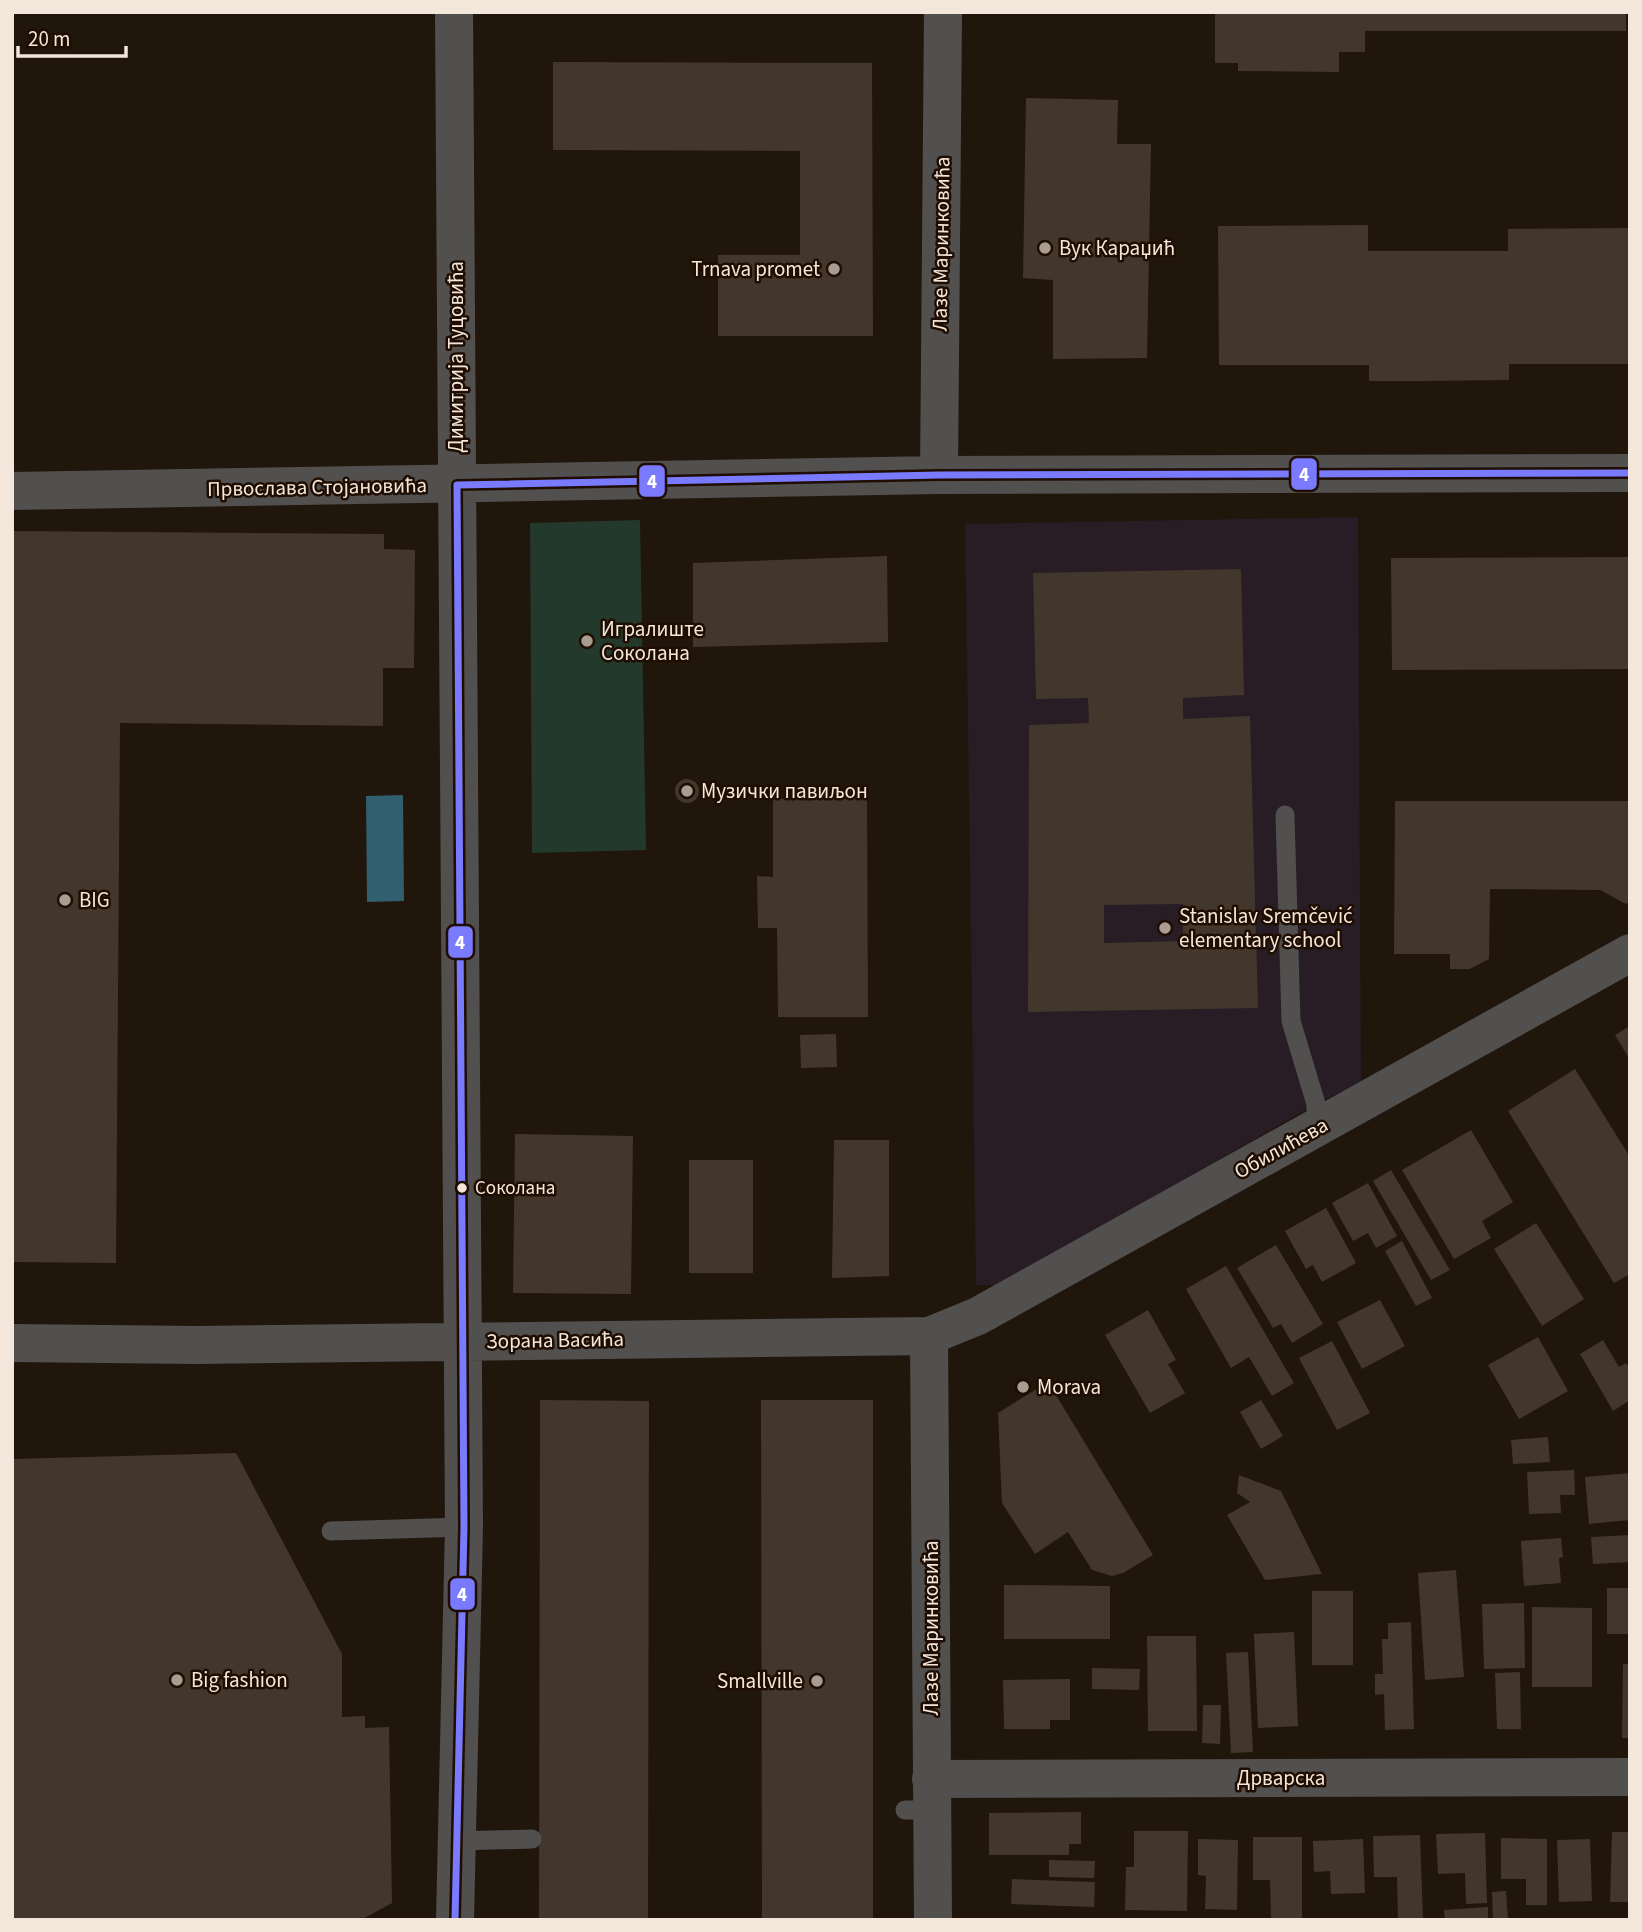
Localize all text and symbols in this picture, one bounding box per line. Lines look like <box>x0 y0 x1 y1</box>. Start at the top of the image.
scale bar <box>18 14 126 58</box>
text: 20 m <box>28 24 70 54</box>
street label: Лазе Маринковића <box>924 156 958 332</box>
place label: Вук Караџић <box>1059 233 1175 263</box>
marker: Вук Караџић <box>1037 240 1053 256</box>
place label: Trnava promet <box>691 254 820 284</box>
street label: Димитрија Туцовића <box>441 261 471 453</box>
marker: Trnava promet <box>826 261 842 277</box>
line badge: 4 <box>1290 457 1318 491</box>
text: 4 <box>1299 462 1309 489</box>
line badge: 4 <box>638 464 666 498</box>
text: 4 <box>647 469 657 496</box>
street label: Првослава Стојановића <box>207 470 427 504</box>
place label: Игралиште Соколана <box>601 614 704 668</box>
marker: Игралиште Соколана <box>579 633 595 649</box>
place label: Музички павиљон <box>701 776 868 806</box>
marker: Музички павиљон <box>679 783 695 799</box>
place label: BIG <box>79 885 110 915</box>
marker: BIG <box>57 892 73 908</box>
place label: Stanislav Sremčević elementary school <box>1179 901 1353 955</box>
marker: Stanislav Sremčević elementary school <box>1157 920 1173 936</box>
line badge: 4 <box>447 925 474 959</box>
text: 4 <box>455 930 465 957</box>
street label: Обилићева <box>1229 1110 1333 1186</box>
place label: Соколана <box>475 1175 555 1202</box>
marker: Соколана <box>455 1181 469 1195</box>
street label: Зорана Васића <box>486 1324 624 1356</box>
place label: Morava <box>1037 1372 1101 1402</box>
marker: Morava <box>1015 1379 1031 1395</box>
street label: Лазе Маринковића <box>916 1541 946 1716</box>
line badge: 4 <box>449 1577 476 1611</box>
text: 4 <box>457 1582 467 1609</box>
place label: Big fashion <box>191 1665 288 1695</box>
place label: Smallville <box>717 1666 803 1696</box>
marker: Big fashion <box>169 1672 185 1688</box>
marker: Smallville <box>809 1673 825 1689</box>
street label: Дрварска <box>1237 1763 1325 1793</box>

